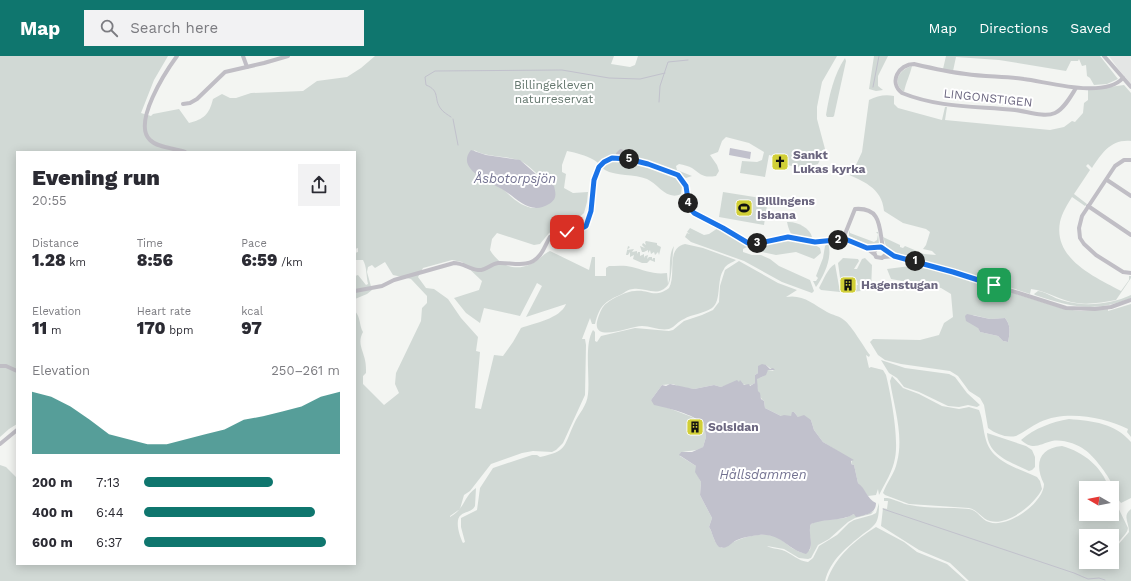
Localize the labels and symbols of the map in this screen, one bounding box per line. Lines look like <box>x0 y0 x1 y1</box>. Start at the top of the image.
park label: Billingekleven naturreservat <box>514 78 594 106</box>
street label: LINGONSTIGEN <box>943 86 1033 110</box>
place label: Sankt Lukas kyrka <box>793 148 866 176</box>
pin: 5 <box>619 149 639 169</box>
church icon: Sankt Lukas kyrka <box>770 152 790 172</box>
water label: Åsbotorpsjön <box>473 171 556 186</box>
pin: 4 <box>678 193 698 213</box>
place label: Billingens Isbana <box>757 194 816 222</box>
sports icon: Billingens Isbana <box>734 198 754 218</box>
pin <box>550 215 584 249</box>
pin: 2 <box>828 230 848 250</box>
pin: 3 <box>747 233 767 253</box>
pin: 1 <box>905 251 925 271</box>
pin <box>977 268 1011 302</box>
building icon: Hagenstugan <box>838 275 858 295</box>
place label: Hagenstugan <box>861 278 938 292</box>
building icon: Solsidan <box>685 417 705 437</box>
place label: Solsidan <box>708 420 759 434</box>
water label: Hållsdammen <box>719 467 807 482</box>
north arrow <box>1079 481 1119 521</box>

